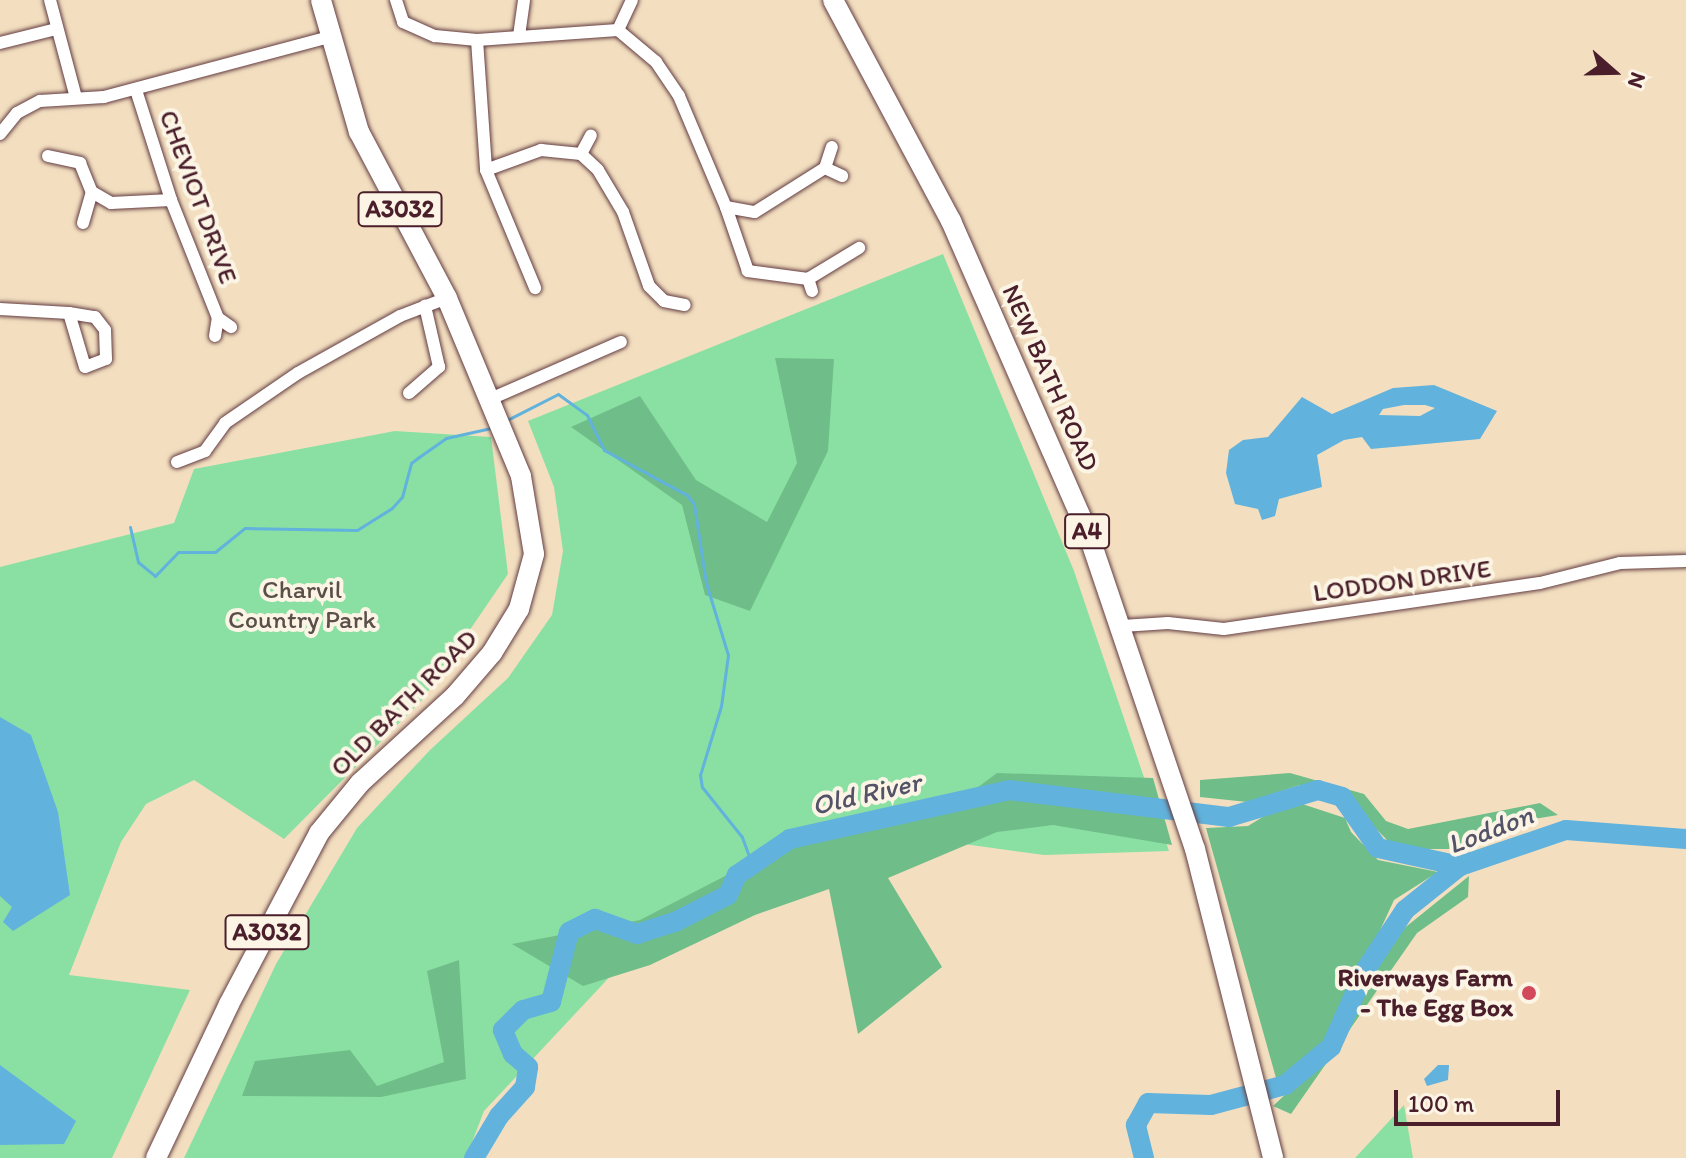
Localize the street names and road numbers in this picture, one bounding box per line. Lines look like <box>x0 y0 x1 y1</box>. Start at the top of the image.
street label: CHEVIOT DRIVE <box>152 106 244 288</box>
road number: A3032 <box>356 189 444 229</box>
street label: NEW BATH ROAD <box>995 281 1105 475</box>
road number: A4 <box>1063 511 1111 551</box>
street label: LODDON DRIVE <box>1311 553 1493 609</box>
street label: OLD BATH ROAD <box>324 623 484 783</box>
road number: A3032 <box>223 912 311 952</box>

